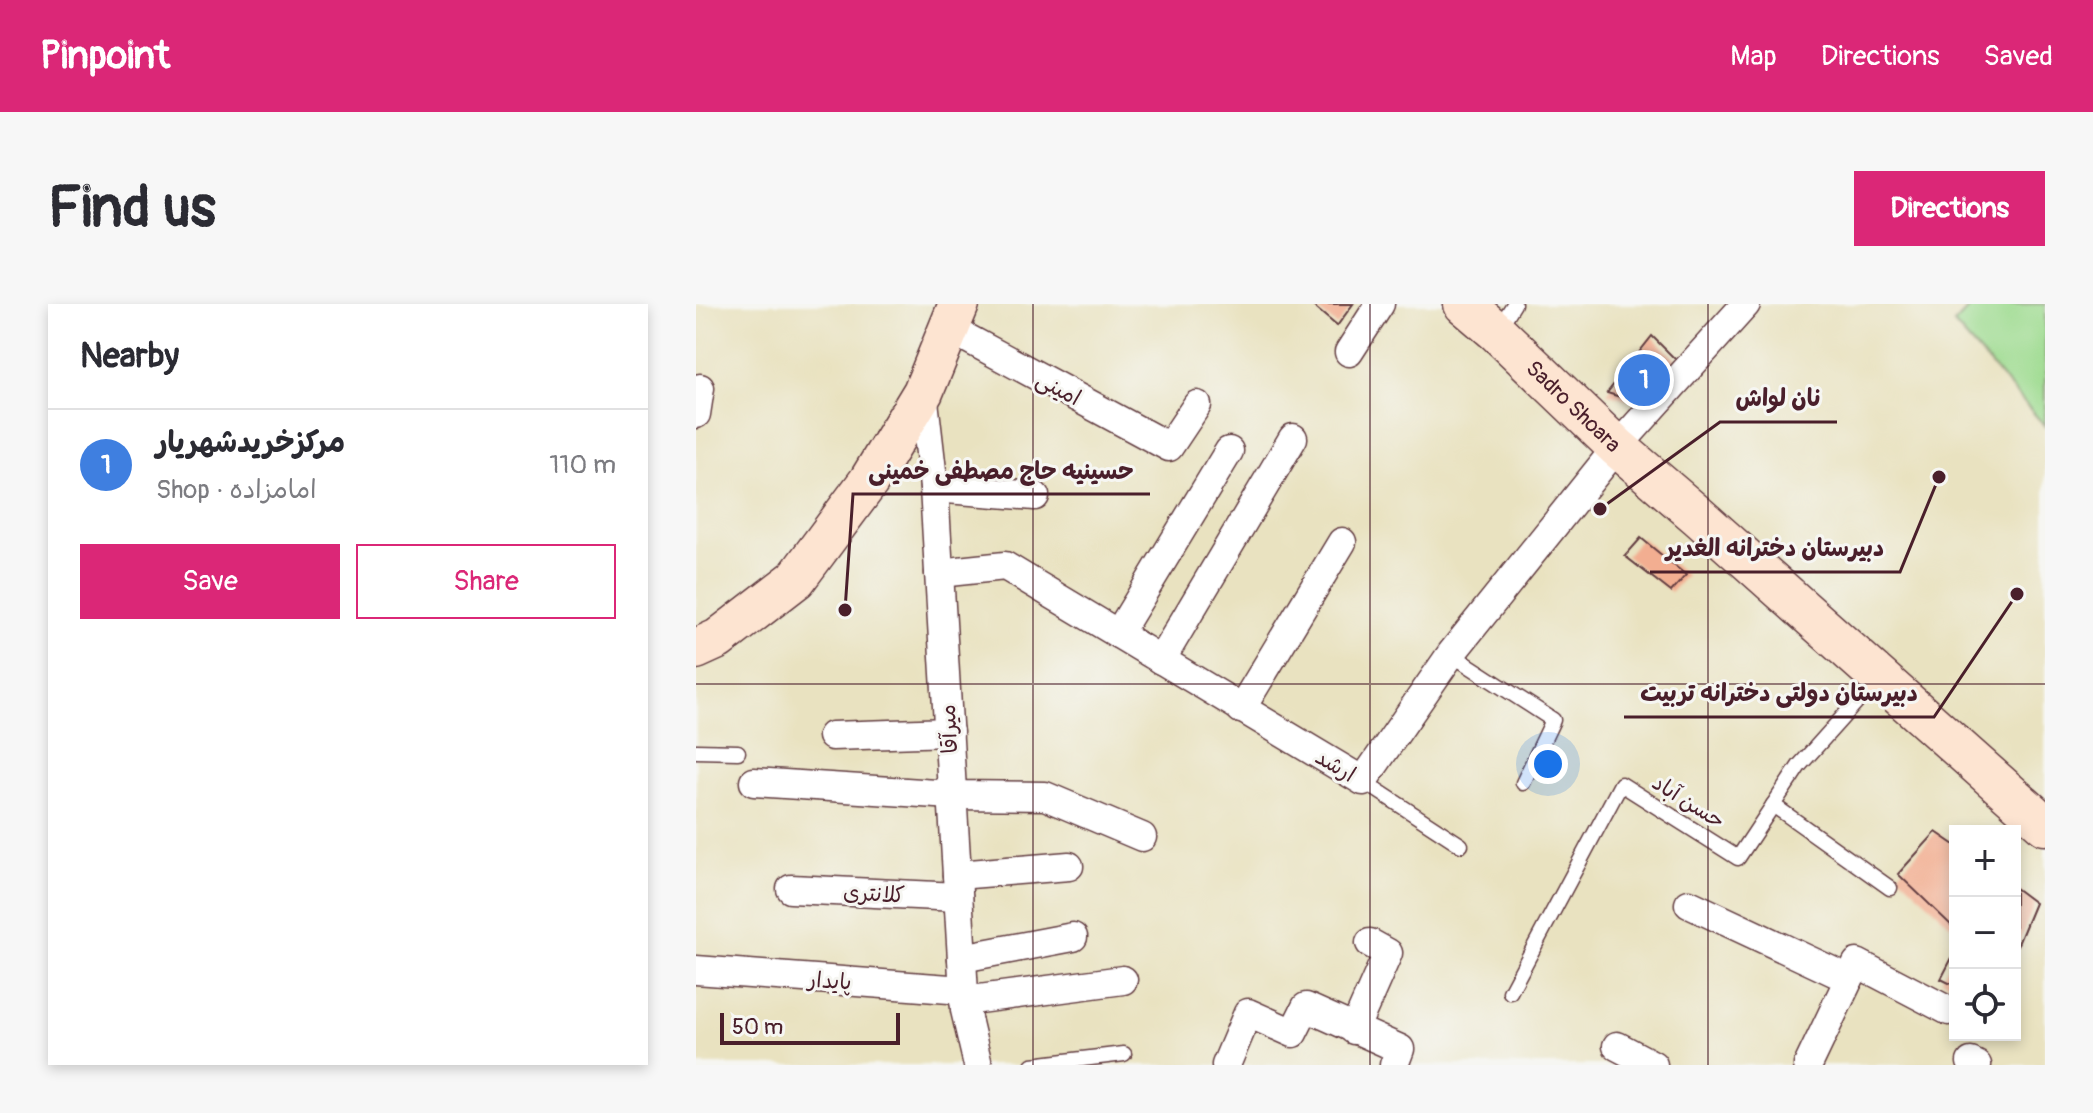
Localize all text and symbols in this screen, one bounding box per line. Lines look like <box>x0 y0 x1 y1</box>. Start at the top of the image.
text: Pinpoint <box>40 32 170 80</box>
text: Map <box>1730 39 1777 74</box>
text: Directions <box>1821 39 1940 74</box>
text: Saved <box>1984 39 2053 74</box>
button: Directions <box>1854 171 2045 246</box>
text: Find us <box>48 174 216 243</box>
text: Nearby <box>80 335 179 378</box>
pin: 1 <box>1618 350 1670 410</box>
street label: Sadro Shoara <box>1520 355 1627 459</box>
street label: امینی <box>1031 366 1086 412</box>
callout: نان لواش <box>1720 374 1837 422</box>
text: نان لواش <box>1736 384 1820 414</box>
text: مرکزخریدشهریار <box>156 424 345 461</box>
callout: حسینیه حاج مصطفی خمینی <box>853 446 1150 494</box>
text: 1 <box>101 449 111 481</box>
text: 110 m <box>549 449 616 481</box>
text: حسینیه حاج مصطفی خمینی <box>868 457 1134 486</box>
text: Shop · امامزاده <box>156 474 317 506</box>
callout: دبیرستان دخترانه الغدیر <box>1650 524 1900 572</box>
text: دبیرستان دخترانه الغدیر <box>1664 534 1884 563</box>
button: Save <box>80 544 340 619</box>
button: Share <box>356 544 616 619</box>
callout: دبیرستان دولتی دخترانه تربیت <box>1624 669 1934 717</box>
text: دبیرستان دولتی دخترانه تربیت <box>1640 679 1918 708</box>
street label: میرآقا <box>934 704 964 754</box>
street label: ارشد <box>1310 743 1361 789</box>
your location <box>1528 744 1568 784</box>
street label: حسن آباد <box>1647 769 1730 835</box>
map controls <box>1949 825 2021 1041</box>
button: + <box>1949 825 2021 897</box>
street label: کلانتری <box>842 878 906 910</box>
button: − <box>1949 897 2021 969</box>
street label: پایدار <box>805 965 853 996</box>
button: locate <box>1949 969 2021 1041</box>
scale bar <box>720 1009 900 1045</box>
text: 50 m <box>732 1013 783 1041</box>

